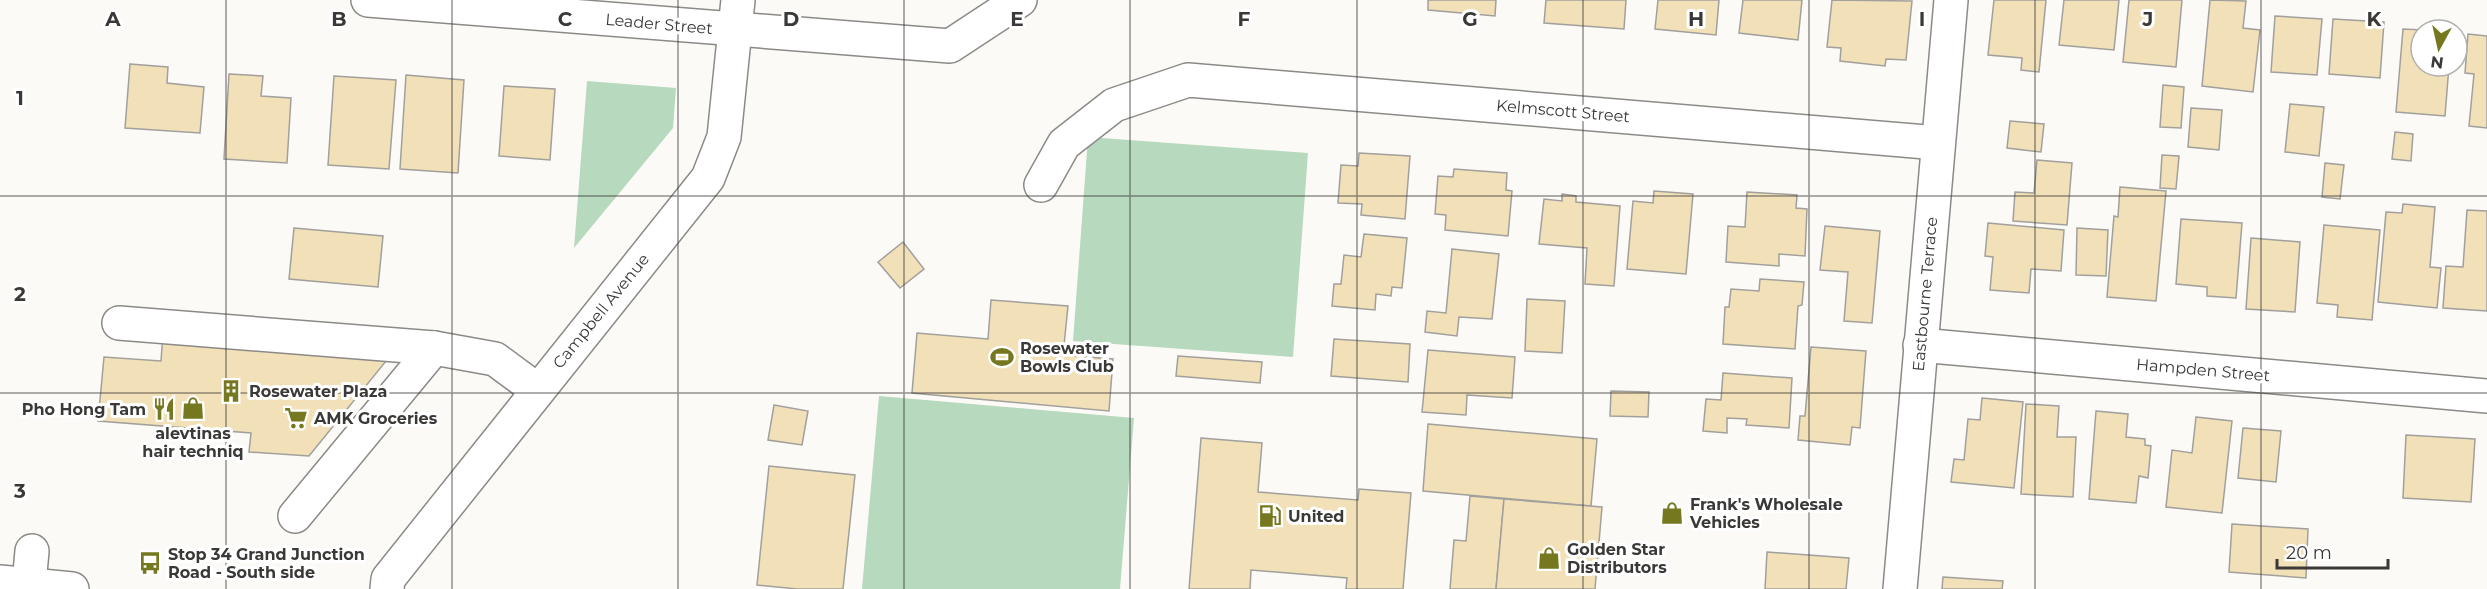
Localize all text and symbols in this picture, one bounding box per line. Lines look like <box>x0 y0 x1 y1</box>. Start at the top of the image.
text: A <box>104 7 121 31</box>
text: B <box>331 7 347 31</box>
text: C <box>558 7 573 31</box>
text: D <box>783 7 799 31</box>
text: E <box>1010 7 1024 31</box>
text: F <box>1238 7 1251 31</box>
text: G <box>1462 7 1478 31</box>
text: H <box>1688 7 1704 31</box>
text: I <box>1919 7 1925 31</box>
text: J <box>2142 7 2153 31</box>
text: K <box>2367 7 2383 31</box>
street label: Leader Street <box>605 10 714 38</box>
north arrow <box>2409 18 2469 78</box>
text: N <box>2429 52 2445 73</box>
text: 1 <box>16 86 24 110</box>
street label: Kelmscott Street <box>1495 96 1631 126</box>
street label: Eastbourne Terrace <box>1909 216 1941 372</box>
street label: Campbell Avenue <box>549 250 653 372</box>
text: 2 <box>14 282 26 306</box>
place label: Rosewater Bowls Club <box>1020 339 1114 376</box>
sports icon: Rosewater Bowls Club <box>989 344 1015 370</box>
street label: Hampden Street <box>2135 355 2271 385</box>
building icon: Rosewater Plaza <box>218 378 244 404</box>
place label: Rosewater Plaza <box>249 382 387 401</box>
shop icon: alevtinas hair techniq <box>180 395 206 421</box>
restaurant icon: Pho Hong Tam <box>151 396 177 422</box>
place label: Pho Hong Tam <box>22 400 146 419</box>
supermarket icon: AMK Groceries <box>283 405 309 431</box>
place label: AMK Groceries <box>313 409 438 428</box>
place label: alevtinas hair techniq <box>142 424 244 461</box>
text: 3 <box>13 479 26 503</box>
place label: Frank's Wholesale Vehicles <box>1689 495 1843 532</box>
shop icon: Frank's Wholesale Vehicles <box>1659 500 1685 526</box>
fuel station icon: United <box>1257 503 1283 529</box>
place label: United <box>1288 507 1344 526</box>
scale bar <box>2277 532 2388 570</box>
place label: Golden Star Distributors <box>1567 540 1667 577</box>
text: 20 m <box>2286 542 2332 564</box>
place label: Stop 34 Grand Junction Road - South side <box>168 545 365 582</box>
shop icon: Golden Star Distributors <box>1536 545 1562 571</box>
bus stop icon: Stop 34 Grand Junction Road - South side <box>137 550 163 576</box>

